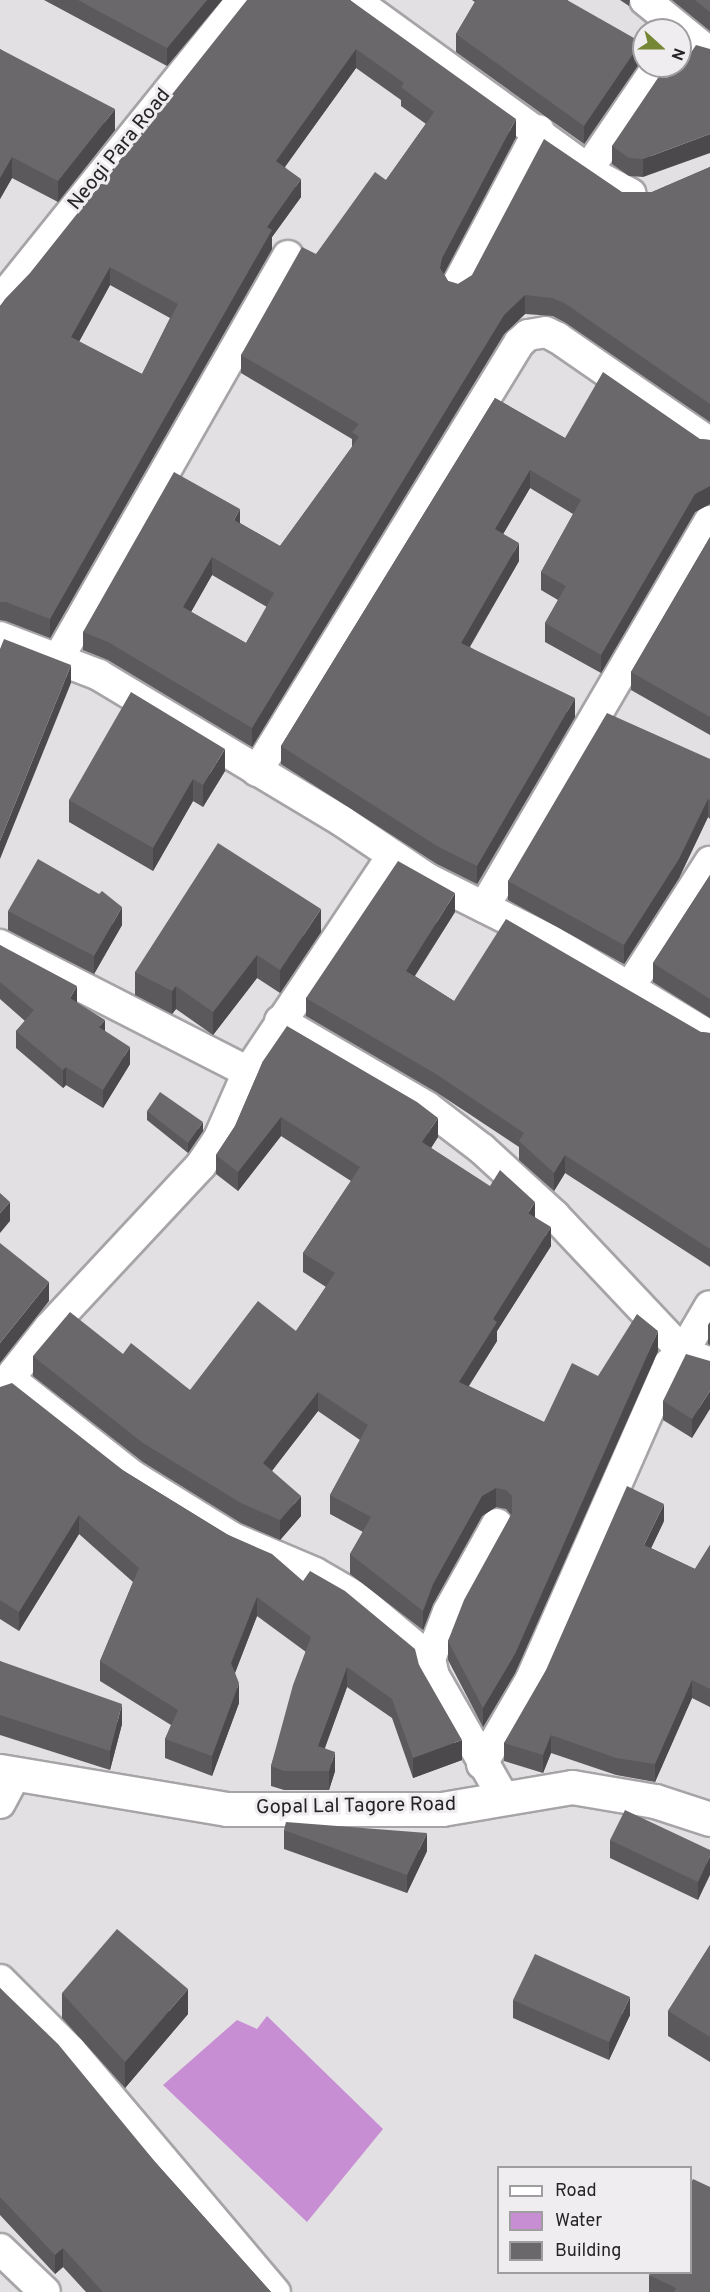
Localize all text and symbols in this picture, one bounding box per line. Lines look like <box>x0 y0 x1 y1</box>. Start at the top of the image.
north arrow <box>632 18 692 78</box>
text: N <box>666 45 688 63</box>
street label: Neogi Para Road <box>64 84 176 216</box>
street label: Gopal Lal Tagore Road <box>255 1793 457 1821</box>
legend <box>497 2166 692 2274</box>
text: Road <box>555 2180 597 2203</box>
text: Water <box>555 2210 602 2233</box>
text: Building <box>555 2240 621 2263</box>

